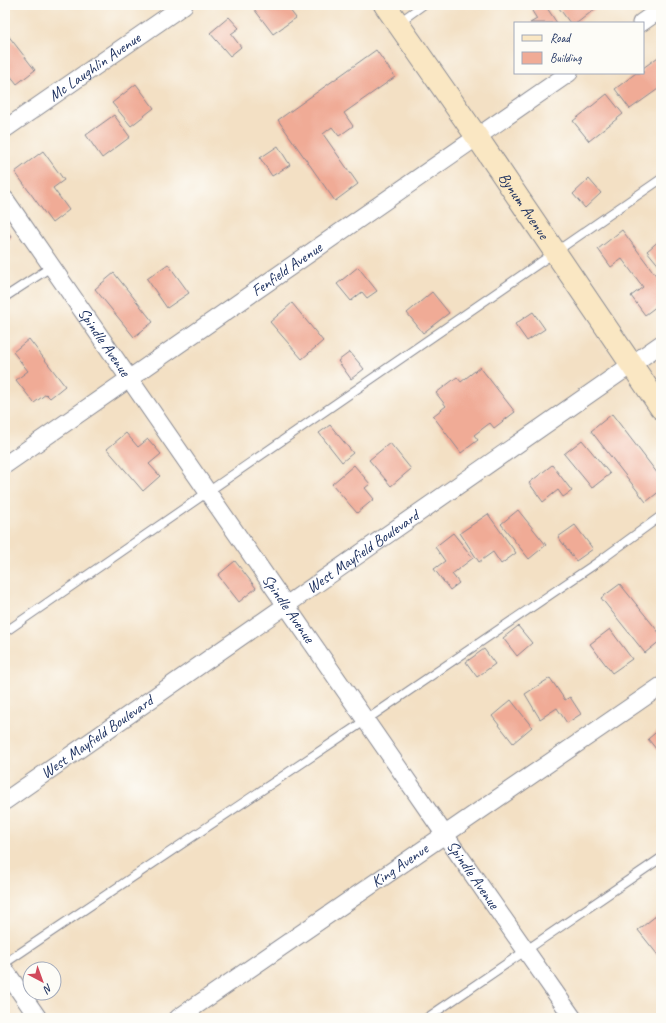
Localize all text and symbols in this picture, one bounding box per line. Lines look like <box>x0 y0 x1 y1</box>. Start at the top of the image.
legend <box>514 22 644 74</box>
street label: Mc Laughlin Avenue <box>45 27 146 106</box>
text: Road <box>550 30 572 46</box>
text: Building <box>550 50 582 66</box>
street label: Bynum Avenue <box>494 168 554 245</box>
street label: Fenfield Avenue <box>247 237 327 301</box>
street label: Spindle Avenue <box>73 304 136 382</box>
street label: West Mayfield Boulevard <box>303 504 425 598</box>
street label: Spindle Avenue <box>258 570 320 648</box>
street label: West Mayfield Boulevard <box>37 689 159 783</box>
street label: Spindle Avenue <box>442 837 505 914</box>
street label: King Avenue <box>367 838 434 892</box>
north arrow <box>22 961 62 1001</box>
text: N <box>40 981 56 997</box>

